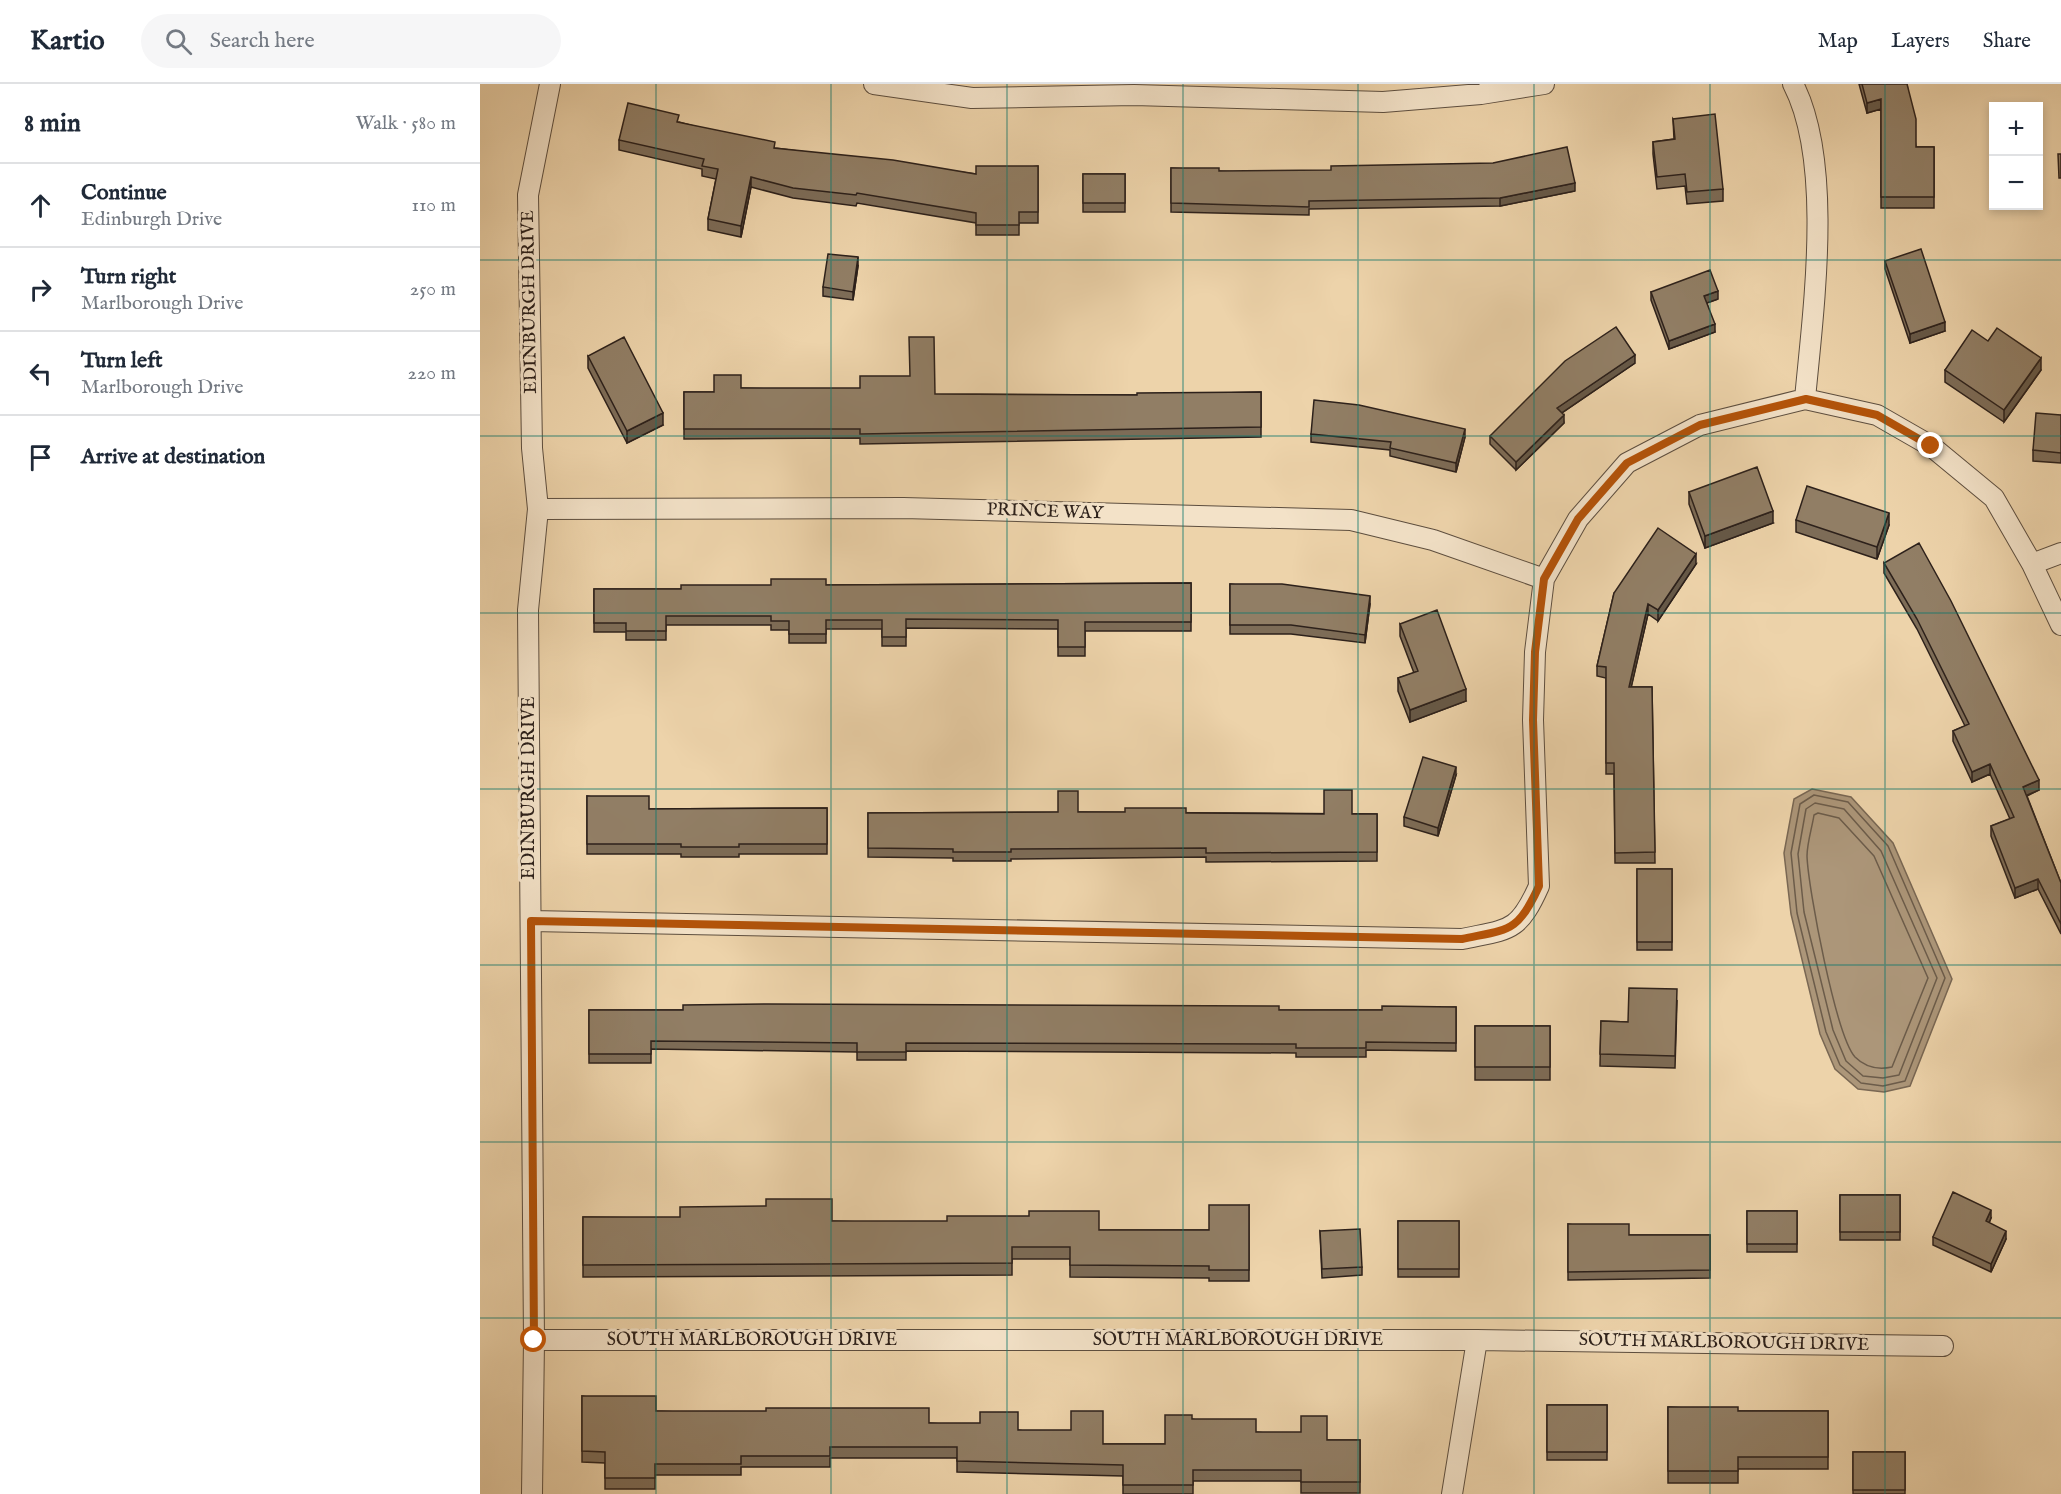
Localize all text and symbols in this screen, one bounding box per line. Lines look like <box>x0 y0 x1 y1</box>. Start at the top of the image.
search box <box>141 14 561 68</box>
text: Kartio <box>30 24 105 59</box>
icon: search <box>162 25 195 58</box>
text: Search here <box>210 27 315 55</box>
text: Map <box>1818 28 1858 55</box>
text: Layers <box>1891 28 1950 55</box>
text: Share <box>1983 28 2031 55</box>
map controls <box>1989 102 2043 210</box>
button: + <box>1989 102 2043 156</box>
text: 8 min <box>24 107 81 140</box>
text: Walk · 580 m <box>355 111 456 136</box>
button: − <box>1989 156 2043 210</box>
text: Continue <box>81 179 167 207</box>
icon: ahead <box>24 189 57 222</box>
text: 110 m <box>412 193 456 218</box>
text: Edinburgh Drive <box>81 207 222 232</box>
street label: EDINBURGH DRIVE <box>517 210 543 394</box>
text: Turn right <box>81 263 176 291</box>
icon: right <box>24 273 57 306</box>
text: 250 m <box>410 277 456 302</box>
text: Marlborough Drive <box>81 291 244 316</box>
text: Turn left <box>81 347 163 375</box>
icon: left <box>24 357 57 390</box>
text: 220 m <box>408 361 456 386</box>
text: Marlborough Drive <box>81 375 244 400</box>
route end <box>1917 432 1943 458</box>
icon: arrive <box>24 441 57 474</box>
text: Arrive at destination <box>81 443 265 471</box>
street label: PRINCE WAY <box>986 498 1105 526</box>
street label: EDINBURGH DRIVE <box>518 696 541 880</box>
route start <box>520 1326 546 1352</box>
street label: SOUTH MARLBOROUGH DRIVE <box>607 1329 897 1352</box>
street label: SOUTH MARLBOROUGH DRIVE <box>1093 1329 1383 1352</box>
street label: SOUTH MARLBOROUGH DRIVE <box>1579 1329 1869 1357</box>

